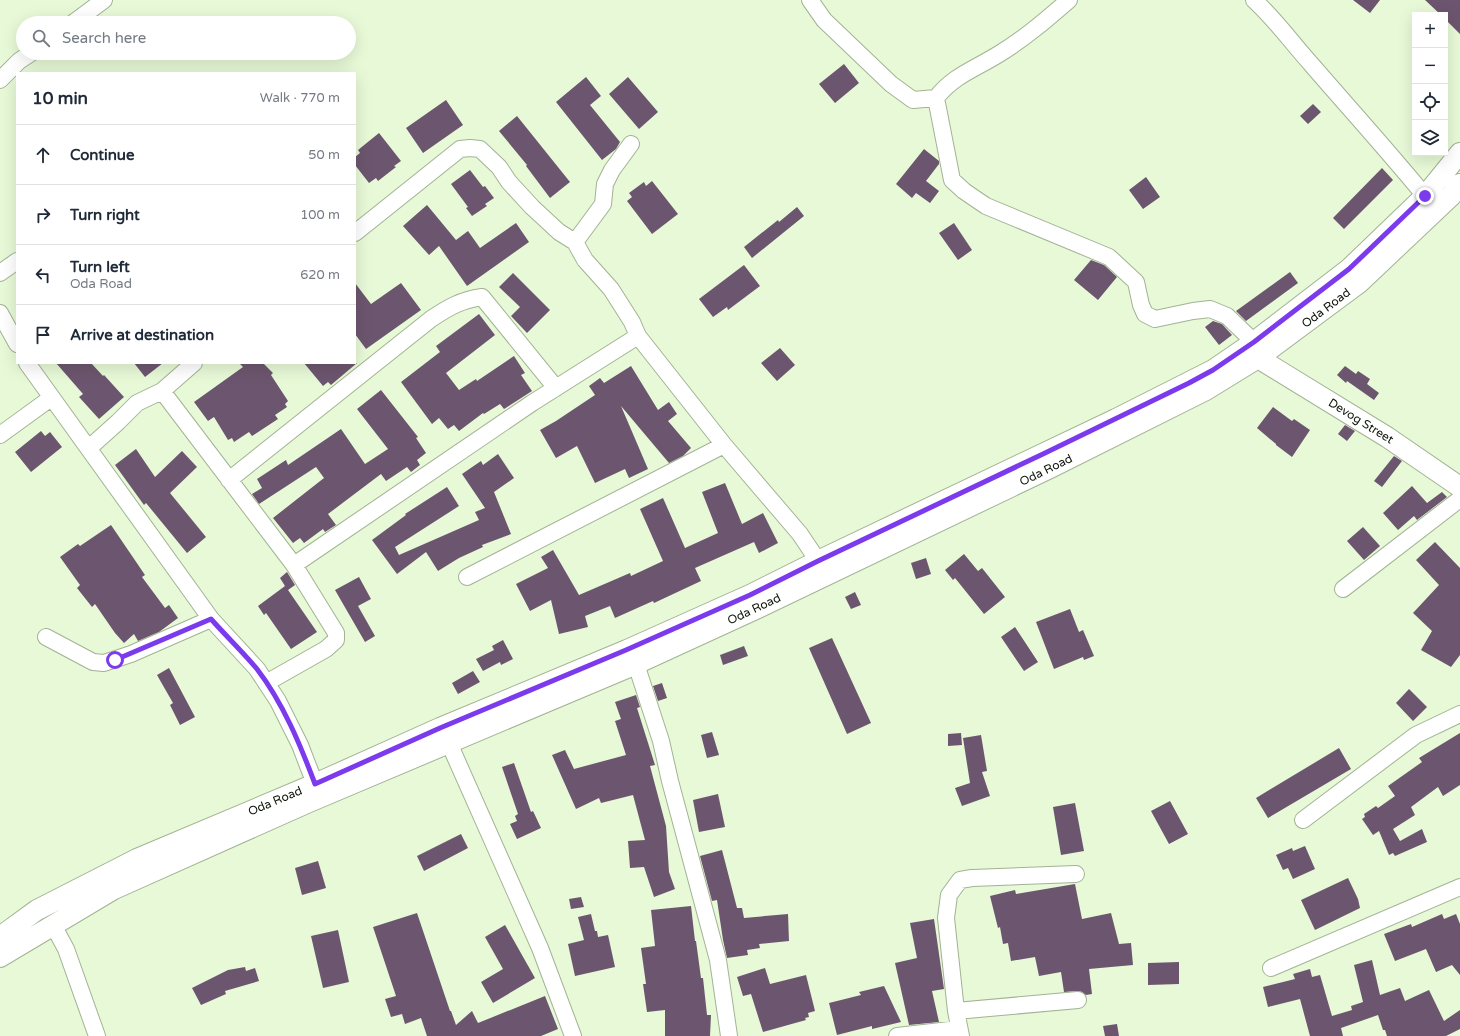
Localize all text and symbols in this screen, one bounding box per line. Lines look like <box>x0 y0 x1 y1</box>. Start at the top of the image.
map controls <box>1412 12 1448 156</box>
button: + <box>1412 12 1448 48</box>
search box <box>16 16 356 60</box>
icon: search <box>30 27 52 49</box>
text: Search here <box>62 29 146 47</box>
button: − <box>1412 48 1448 84</box>
button: locate <box>1412 84 1448 120</box>
text: 10 min <box>32 88 88 109</box>
text: Walk · 770 m <box>260 90 340 106</box>
button: layers <box>1412 120 1448 156</box>
icon: ahead <box>32 144 54 166</box>
text: Continue <box>70 146 134 164</box>
text: 50 m <box>308 147 340 163</box>
route end <box>1416 187 1434 205</box>
icon: right <box>32 204 54 226</box>
text: Turn right <box>70 206 140 224</box>
text: 100 m <box>300 207 340 223</box>
text: Turn left <box>70 258 130 276</box>
icon: left <box>32 264 54 286</box>
text: 620 m <box>300 267 340 283</box>
text: Oda Road <box>70 276 132 292</box>
street label: Oda Road <box>1299 285 1353 331</box>
icon: arrive <box>32 324 54 346</box>
text: Arrive at destination <box>70 326 214 344</box>
street label: Devog Street <box>1326 395 1396 447</box>
street label: Oda Road <box>1017 451 1075 489</box>
street label: Oda Road <box>725 591 783 627</box>
route start <box>106 651 124 669</box>
street label: Oda Road <box>246 783 304 819</box>

